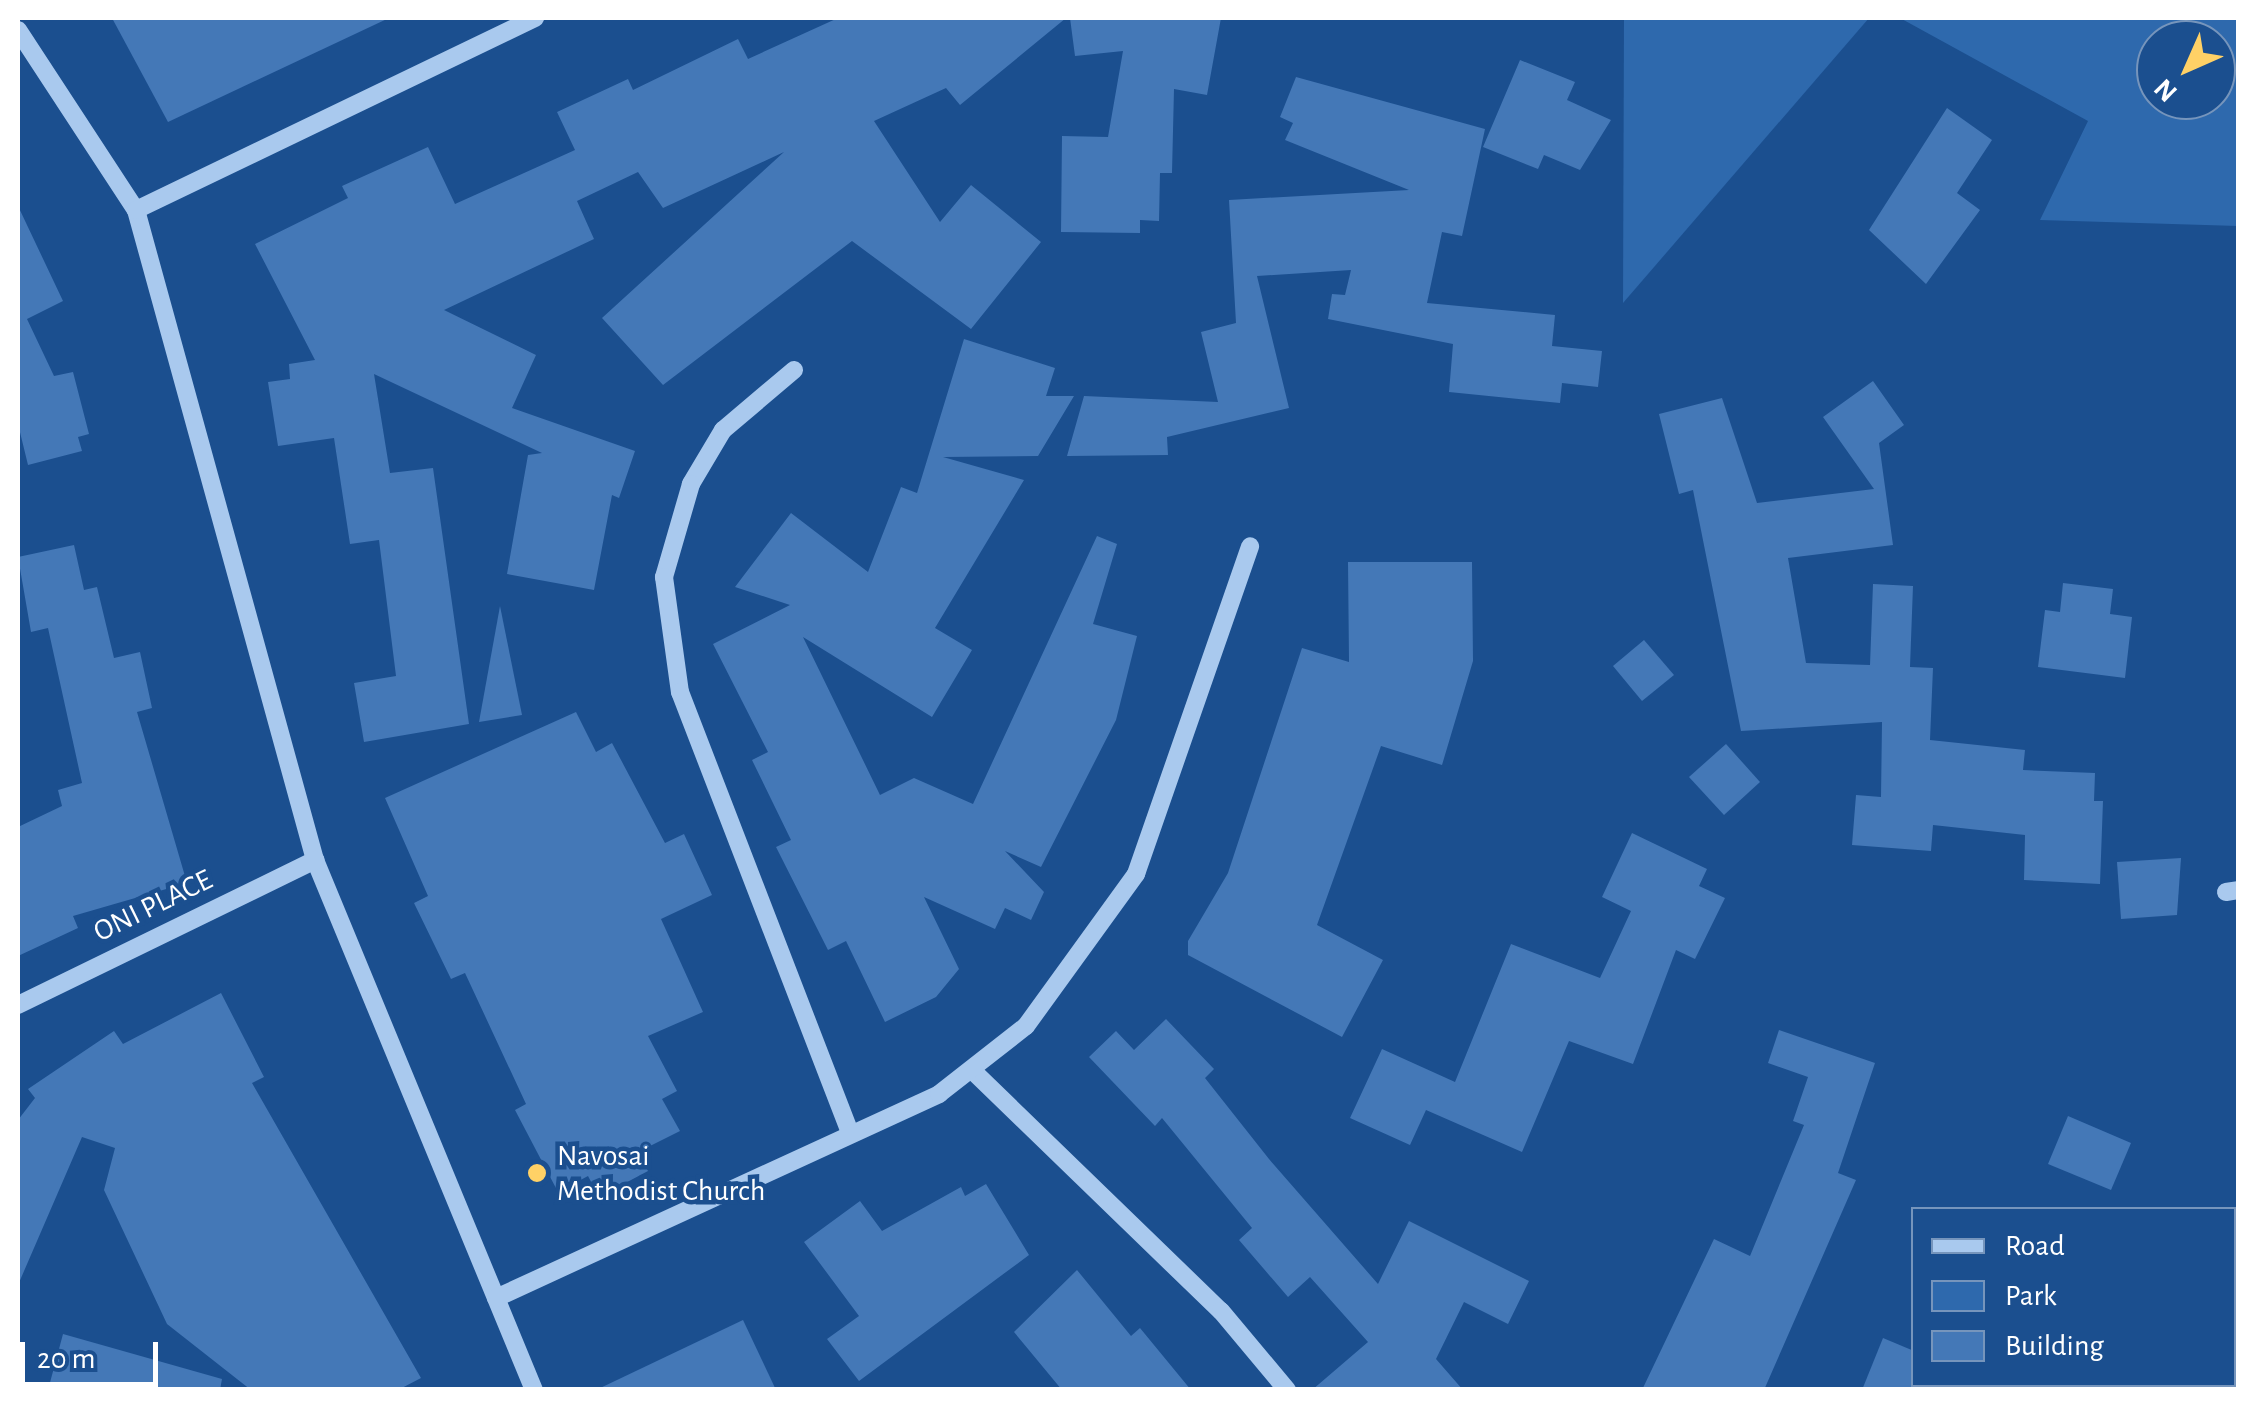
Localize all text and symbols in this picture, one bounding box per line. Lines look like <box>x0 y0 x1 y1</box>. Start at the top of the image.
north arrow <box>2136 20 2236 120</box>
text: N <box>2149 73 2183 107</box>
street label: ONI PLACE <box>88 862 218 950</box>
place label: Navosai Methodist Church <box>557 1138 765 1208</box>
marker: Navosai Methodist Church <box>526 1162 548 1184</box>
legend <box>1911 1207 2236 1387</box>
text: Road <box>2005 1231 2065 1261</box>
text: Park <box>2005 1281 2057 1311</box>
scale bar <box>25 1322 162 1384</box>
text: Building <box>2005 1331 2104 1361</box>
text: 20 m <box>37 1344 95 1374</box>

